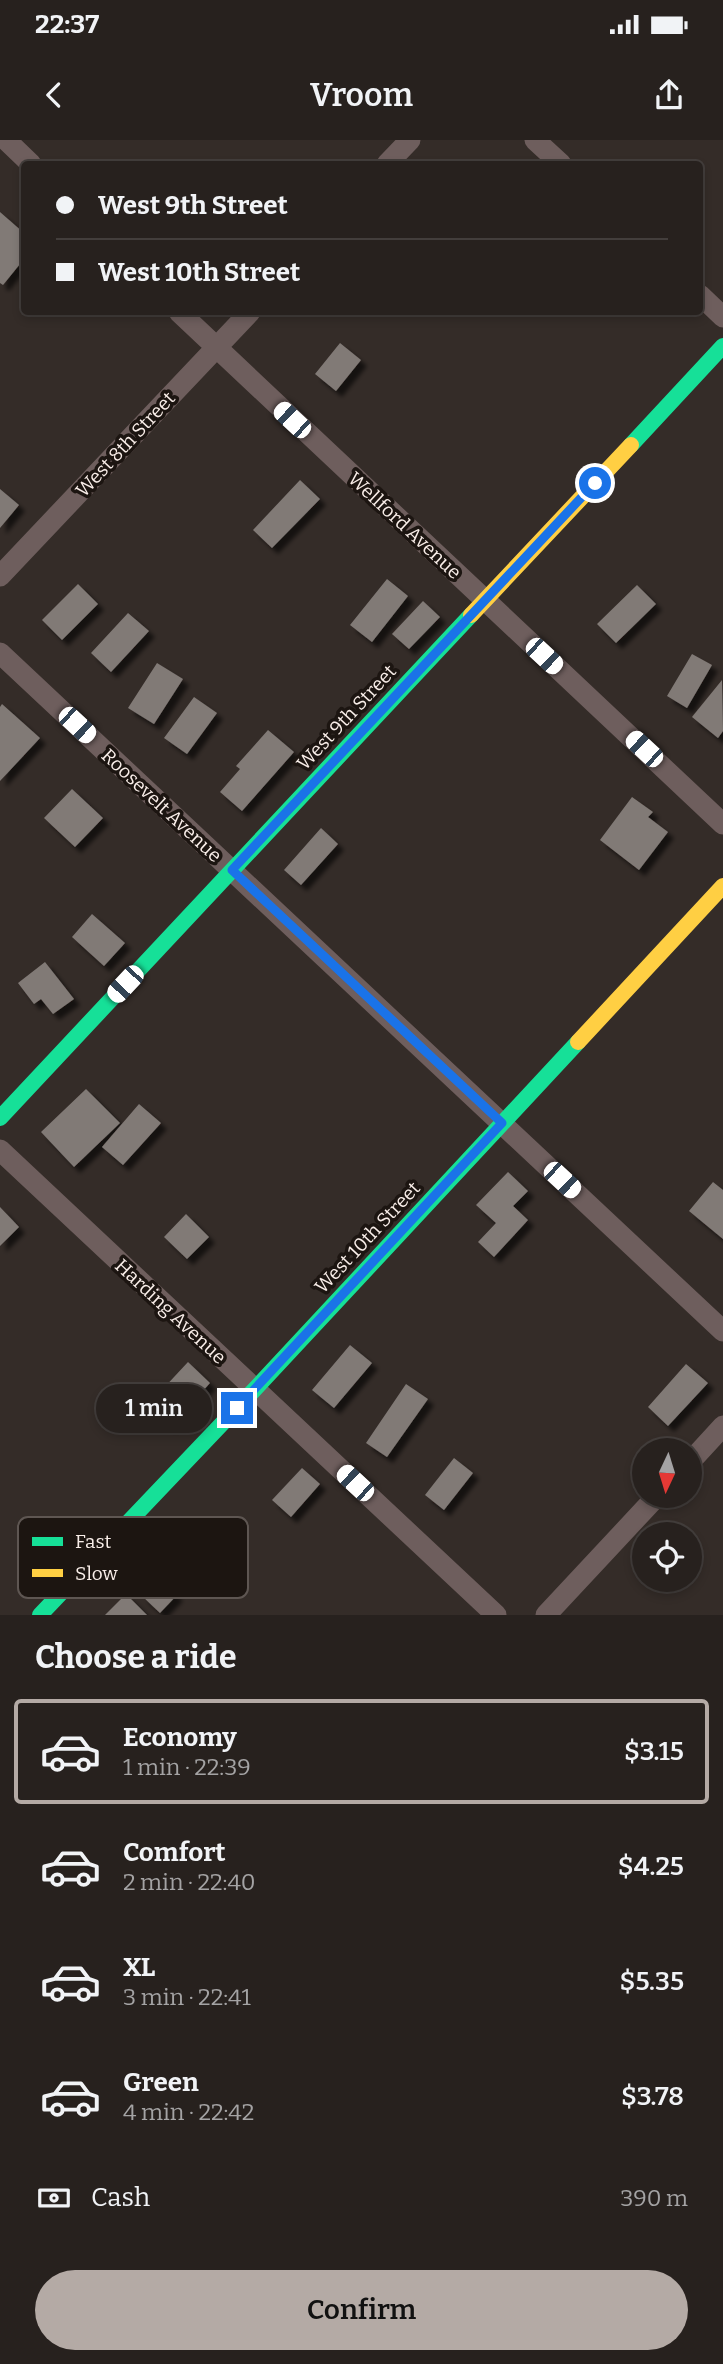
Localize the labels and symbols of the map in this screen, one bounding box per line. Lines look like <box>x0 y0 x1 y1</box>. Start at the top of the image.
street label: West 8th Street <box>71 387 180 502</box>
car <box>270 398 315 442</box>
street label: Wellford Avenue <box>343 467 466 584</box>
route start <box>579 467 611 499</box>
car <box>522 634 567 678</box>
street label: West 9th Street <box>292 660 401 775</box>
car <box>55 703 100 747</box>
car <box>622 727 667 771</box>
street label: Roosevelt Avenue <box>97 744 227 867</box>
car <box>103 961 148 1007</box>
car <box>540 1158 585 1202</box>
street label: West 10th Street <box>310 1177 425 1298</box>
street label: Harding Avenue <box>110 1254 231 1369</box>
callout: 1 min <box>97 1384 212 1432</box>
route end <box>221 1392 253 1424</box>
north arrow <box>632 1438 702 1508</box>
car <box>333 1461 378 1505</box>
legend <box>18 1517 248 1598</box>
text: Fast <box>75 1530 112 1553</box>
text: Slow <box>75 1562 118 1585</box>

